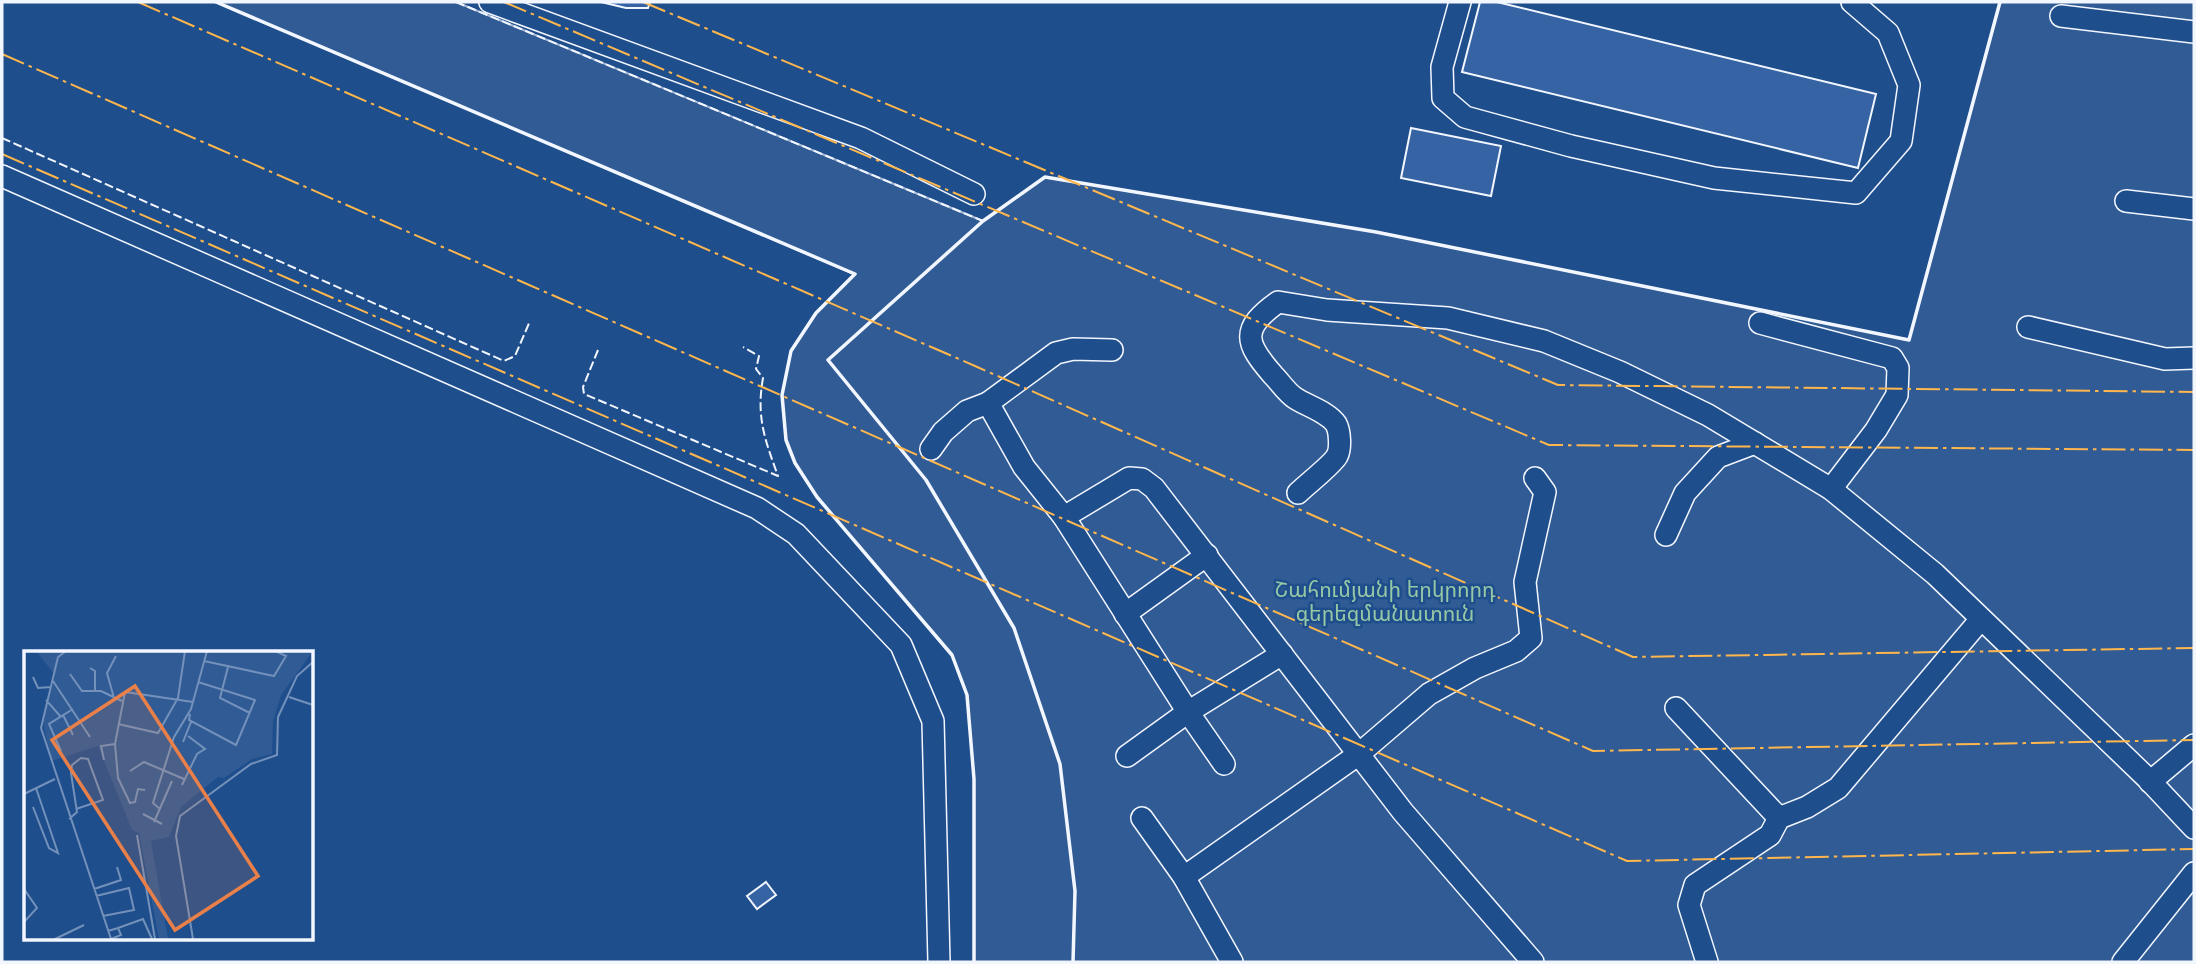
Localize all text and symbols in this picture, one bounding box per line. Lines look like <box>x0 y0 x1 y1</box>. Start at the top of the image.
park label: Շահումյանի երկրորդ գերեզմանատուն <box>1274 578 1496 626</box>
inset map <box>24 651 313 940</box>

